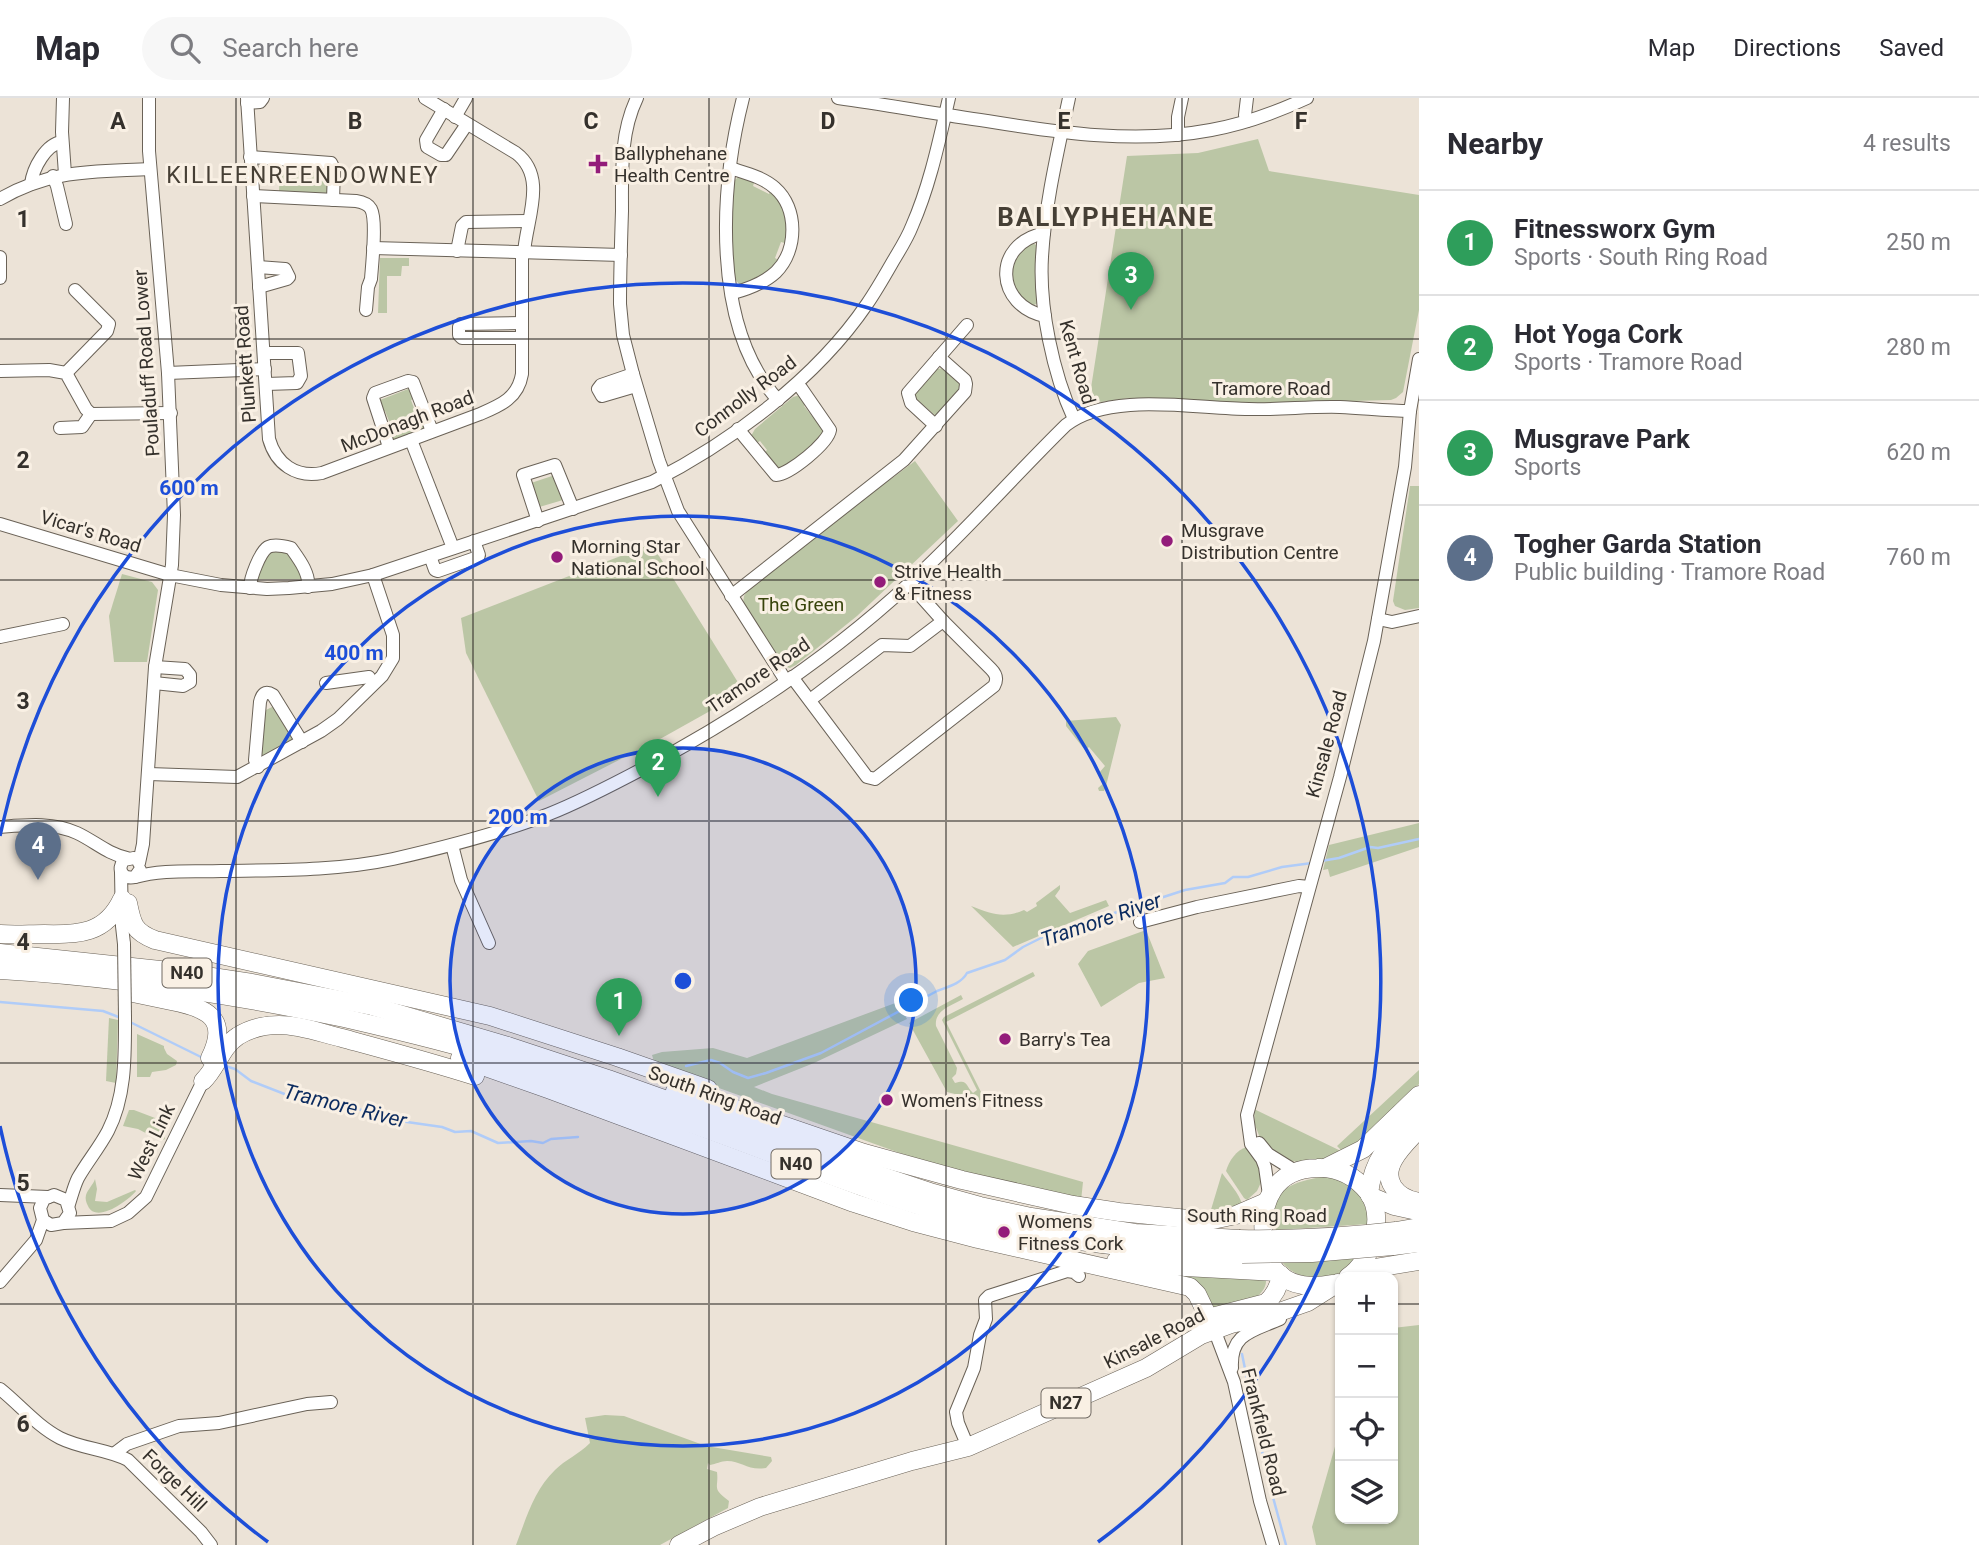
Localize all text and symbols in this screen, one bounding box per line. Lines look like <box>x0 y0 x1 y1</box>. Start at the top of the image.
search box <box>142 17 632 80</box>
text: Map <box>35 29 100 68</box>
icon: search <box>166 29 204 67</box>
text: Search here <box>222 33 359 63</box>
text: Map <box>1648 34 1695 62</box>
text: Directions <box>1733 34 1841 62</box>
text: Saved <box>1879 34 1944 62</box>
text: A <box>110 108 126 135</box>
text: B <box>348 108 362 135</box>
text: C <box>583 108 599 135</box>
text: D <box>821 108 835 135</box>
text: E <box>1058 108 1071 135</box>
text: F <box>1295 108 1308 135</box>
text: Nearby <box>1447 126 1543 161</box>
text: 4 results <box>1863 130 1951 157</box>
place label: Ballyphehane Health Centre <box>614 142 729 187</box>
marker: Ballyphehane Health Centre <box>588 154 608 174</box>
district label: KILLEENREENDOWNEY <box>166 162 440 189</box>
district label: BALLYPHEHANE <box>997 202 1215 232</box>
text: 1 <box>16 206 30 233</box>
text: Fitnessworx Gym <box>1514 214 1716 244</box>
text: 1 <box>1463 229 1477 256</box>
text: 250 m <box>1886 229 1951 256</box>
text: Sports · South Ring Road <box>1514 244 1768 271</box>
pin: 3 <box>1108 252 1154 310</box>
street label: Pouladuff Road Lower <box>128 268 165 457</box>
street label: Plunkett Road <box>230 304 261 424</box>
street label: Kent Road <box>1055 317 1101 407</box>
text: Hot Yoga Cork <box>1514 319 1683 349</box>
text: 2 <box>1463 334 1477 361</box>
text: 280 m <box>1886 334 1951 361</box>
text: Sports · Tramore Road <box>1514 349 1743 376</box>
street label: Connolly Road <box>690 351 801 442</box>
street label: Tramore Road <box>1211 377 1331 400</box>
street label: McDonagh Road <box>338 386 477 457</box>
text: Musgrave Park <box>1514 424 1690 454</box>
text: 3 <box>1463 439 1477 466</box>
text: 620 m <box>1886 439 1951 466</box>
text: 2 <box>16 447 30 474</box>
text: Sports <box>1514 454 1581 481</box>
text: 600 m <box>159 476 219 500</box>
street label: Vicar's Road <box>38 505 144 558</box>
place label: Musgrave Distribution Centre <box>1181 519 1339 564</box>
text: Togher Garda Station <box>1514 529 1762 559</box>
marker: Musgrave Distribution Centre <box>1159 533 1175 549</box>
place label: Morning Star National School <box>571 535 705 580</box>
text: 4 <box>1463 544 1477 571</box>
text: 760 m <box>1886 544 1951 571</box>
marker: Morning Star National School <box>549 549 565 565</box>
text: Public building · Tramore Road <box>1514 559 1825 586</box>
place label: Strive Health & Fitness <box>894 560 1002 605</box>
marker: Strive Health & Fitness <box>872 574 888 590</box>
park label: The Green <box>758 593 844 616</box>
street label: Tramore Road <box>702 633 814 718</box>
text: 400 m <box>324 641 384 665</box>
text: 3 <box>16 688 30 715</box>
street label: Kinsale Road <box>1301 688 1352 800</box>
pin: 2 <box>635 739 681 797</box>
text: 200 m <box>488 805 548 829</box>
pin: 4 <box>15 822 61 880</box>
water label: Tramore River <box>1038 888 1166 952</box>
text: 4 <box>16 929 30 956</box>
road number: N40 <box>162 958 212 988</box>
centre of rings <box>671 969 695 993</box>
pin: 1 <box>596 978 642 1036</box>
your location <box>894 983 928 1017</box>
place label: Barry's Tea <box>1019 1028 1111 1051</box>
marker: Barry's Tea <box>997 1031 1013 1047</box>
street label: South Ring Road <box>645 1061 784 1130</box>
water label: Tramore River <box>281 1079 410 1133</box>
place label: Women's Fitness <box>901 1089 1043 1112</box>
marker: Women's Fitness <box>879 1092 895 1108</box>
street label: West Link <box>123 1100 180 1184</box>
road number: N40 <box>772 1149 820 1178</box>
text: 5 <box>16 1170 30 1197</box>
street label: South Ring Road <box>1187 1204 1327 1227</box>
place label: Womens Fitness Cork <box>1018 1210 1124 1255</box>
marker: Womens Fitness Cork <box>996 1224 1012 1240</box>
map controls <box>1335 1272 1398 1524</box>
button: + <box>1335 1272 1398 1335</box>
street label: Kinsale Road <box>1100 1303 1209 1374</box>
button: − <box>1335 1335 1398 1398</box>
street label: Frankfield Road <box>1237 1366 1291 1498</box>
road number: N27 <box>1042 1388 1090 1418</box>
button: locate <box>1335 1398 1398 1461</box>
text: 6 <box>16 1411 30 1438</box>
street label: Forge Hill <box>138 1444 212 1517</box>
button: layers <box>1335 1461 1398 1524</box>

